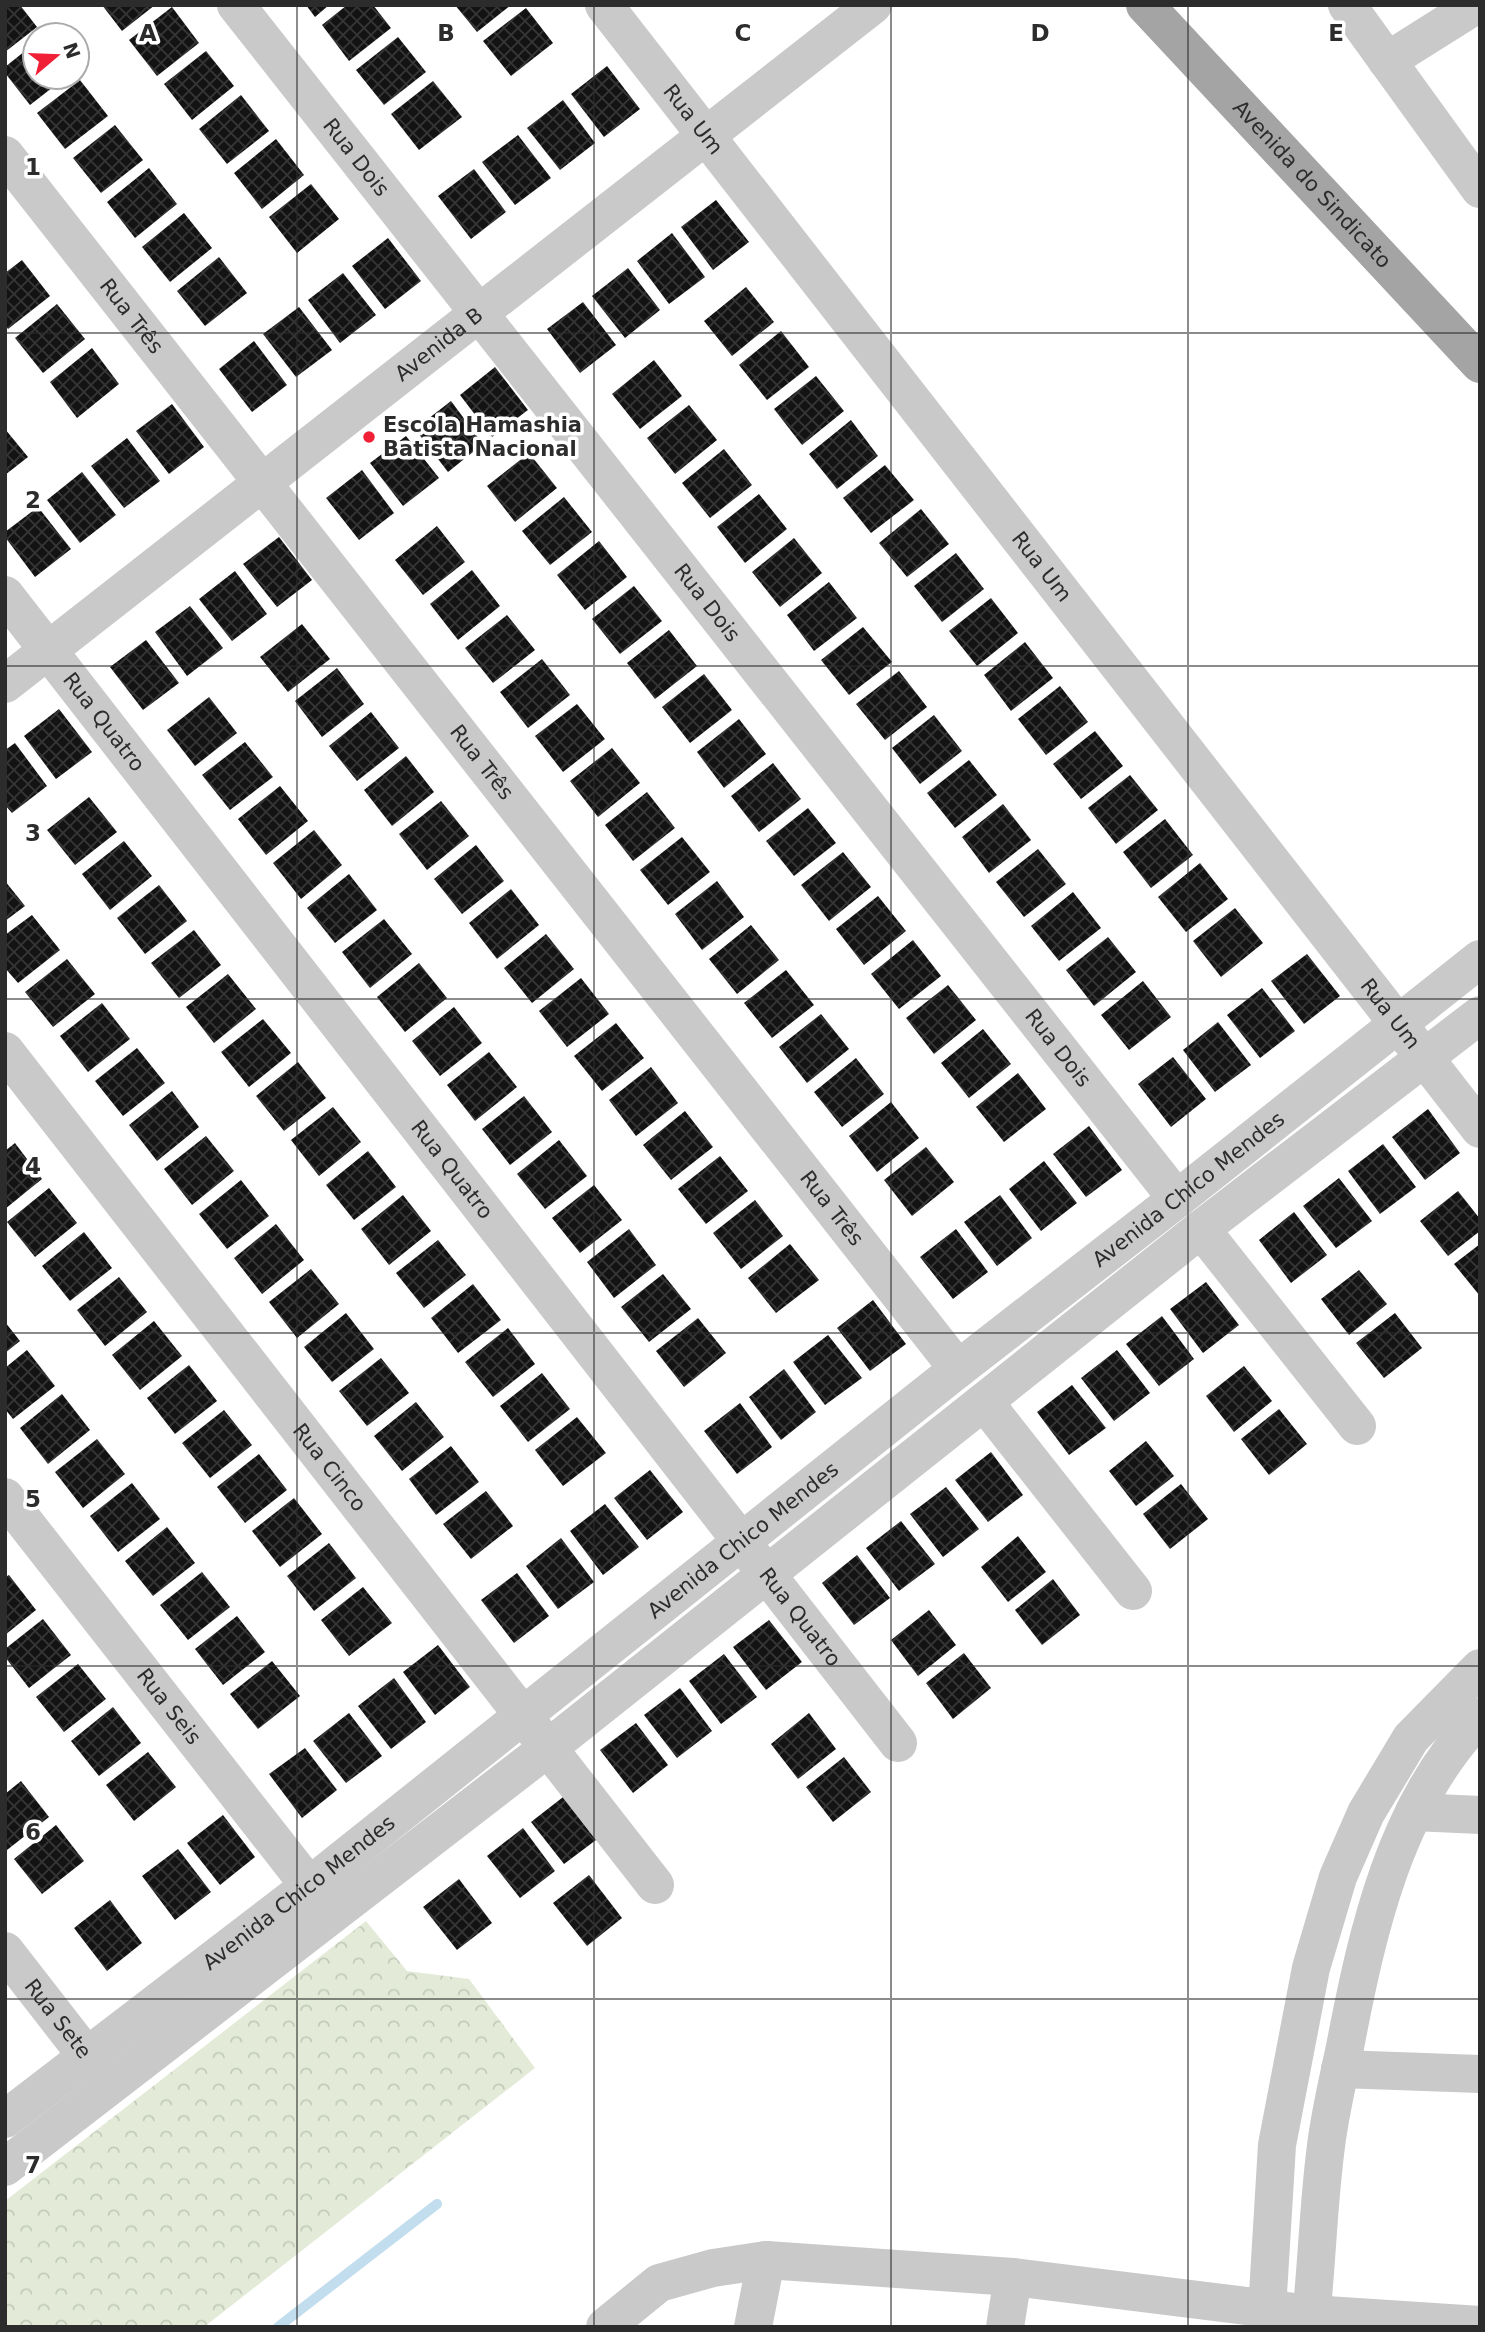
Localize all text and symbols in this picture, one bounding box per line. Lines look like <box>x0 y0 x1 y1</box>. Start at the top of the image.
text: A <box>139 20 157 46</box>
text: B <box>437 20 455 46</box>
text: C <box>735 20 751 46</box>
text: D <box>1030 20 1050 46</box>
text: E <box>1328 20 1344 46</box>
north arrow <box>21 21 91 91</box>
text: N <box>59 39 85 62</box>
street label: Rua Um <box>658 80 728 159</box>
street label: Avenida do Sindicato <box>1228 95 1396 273</box>
street label: Rua Dois <box>318 114 394 201</box>
text: 1 <box>25 154 41 180</box>
street label: Rua Três <box>95 274 168 358</box>
street label: Avenida B <box>390 303 488 386</box>
place label: Escola Hamashia Batista Nacional <box>383 413 582 461</box>
marker: Escola Hamashia Batista Nacional <box>361 429 377 445</box>
text: 2 <box>25 487 41 513</box>
street label: Rua Um <box>1007 527 1076 606</box>
street label: Rua Dois <box>669 559 745 646</box>
street label: Rua Quatro <box>58 668 150 776</box>
street label: Rua Três <box>445 720 518 804</box>
text: 3 <box>25 820 41 846</box>
street label: Rua Um <box>1355 974 1425 1054</box>
street label: Rua Dois <box>1020 1004 1096 1092</box>
street label: Avenida Chico Mendes <box>1088 1107 1289 1272</box>
street label: Rua Quatro <box>406 1115 498 1224</box>
text: 4 <box>25 1153 41 1179</box>
street label: Rua Três <box>795 1166 869 1250</box>
street label: Rua Cinco <box>288 1419 371 1516</box>
street label: Avenida Chico Mendes <box>643 1457 843 1623</box>
text: 5 <box>25 1486 41 1512</box>
street label: Rua Quatro <box>754 1563 846 1671</box>
street label: Rua Seis <box>132 1664 206 1749</box>
street label: Avenida Chico Mendes <box>198 1810 400 1975</box>
text: 6 <box>25 1819 41 1845</box>
street label: Rua Sete <box>19 1974 96 2063</box>
text: 7 <box>25 2152 41 2178</box>

